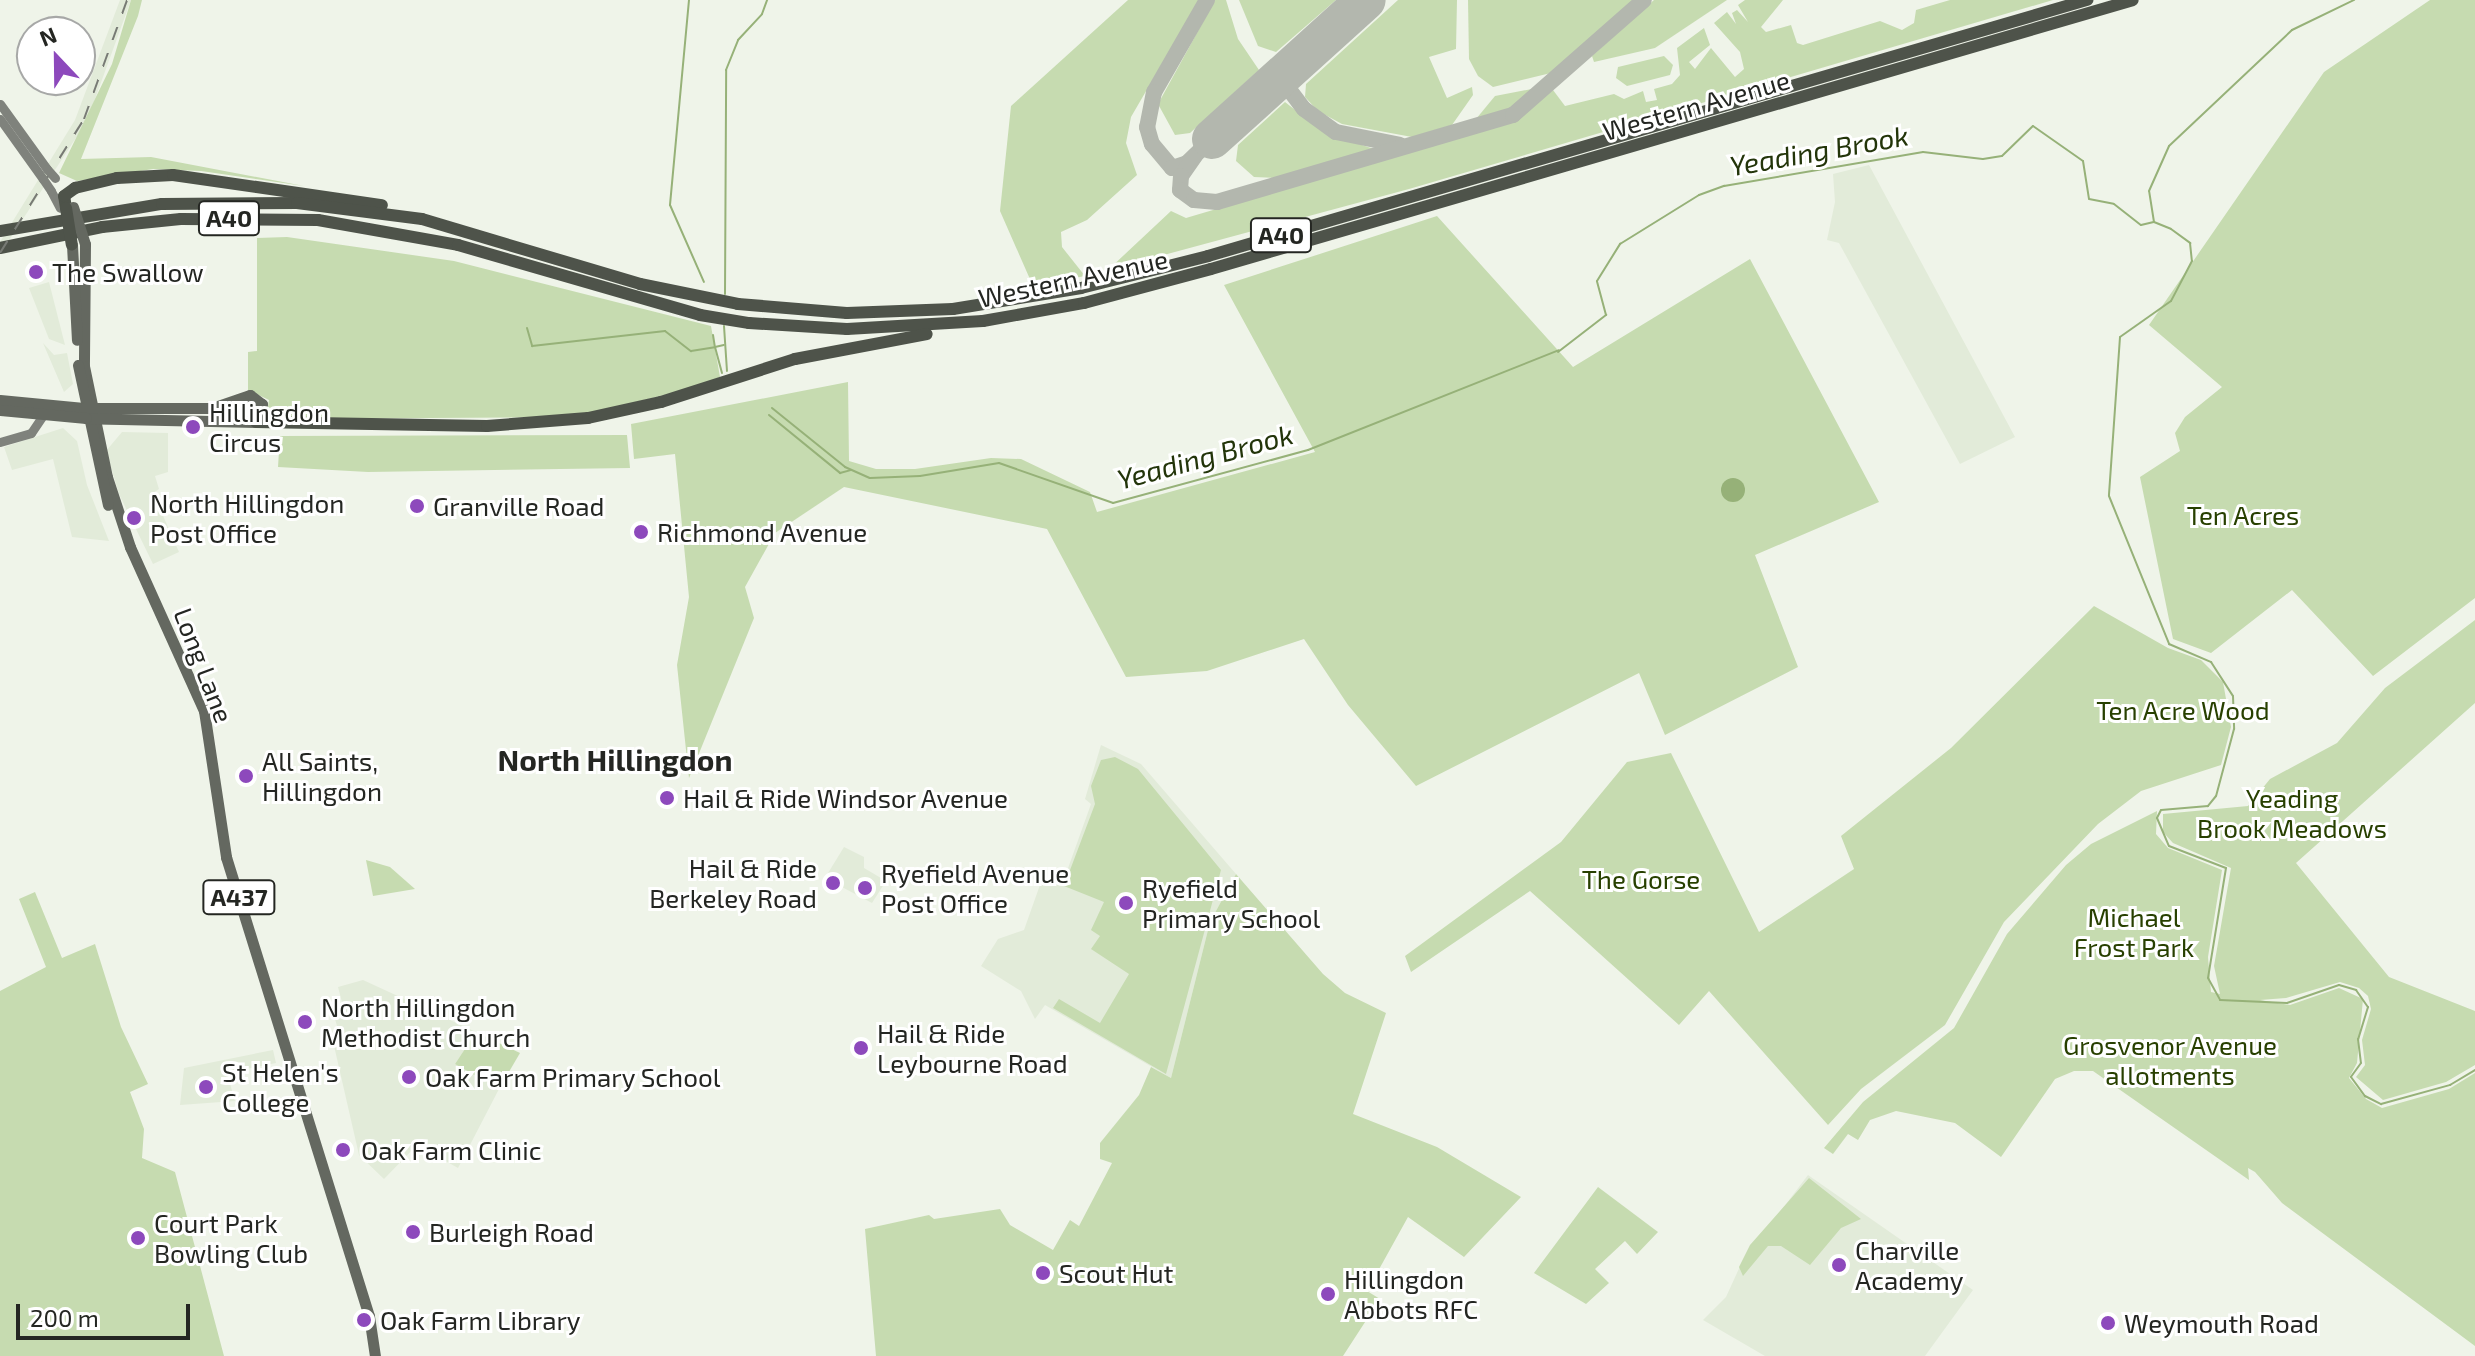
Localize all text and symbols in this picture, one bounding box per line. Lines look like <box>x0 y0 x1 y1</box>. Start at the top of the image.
north arrow <box>16 16 96 96</box>
text: N <box>36 21 60 51</box>
street label: Western Avenue <box>1599 63 1793 147</box>
water label: Yeading Brook <box>1727 118 1911 182</box>
road number: A40 <box>197 198 261 238</box>
road number: A40 <box>1249 215 1313 255</box>
street label: Western Avenue <box>975 243 1171 313</box>
place label: The Swallow <box>52 256 204 288</box>
marker: The Swallow <box>27 263 45 281</box>
place label: Hillingdon Circus <box>209 396 329 458</box>
water label: Yeading Brook <box>1113 416 1297 496</box>
marker: Hillingdon Circus <box>184 418 202 436</box>
place label: North Hillingdon Post Office <box>150 487 344 548</box>
place label: Granville Road <box>433 490 604 522</box>
marker: Granville Road <box>408 497 426 515</box>
park label: Ten Acres <box>2186 499 2300 531</box>
marker: North Hillingdon Post Office <box>125 509 143 527</box>
place label: Richmond Avenue <box>657 516 868 548</box>
marker: Richmond Avenue <box>632 523 650 541</box>
street label: Long Lane <box>168 603 240 727</box>
park label: Ten Acre Wood <box>2096 694 2270 726</box>
district label: North Hillingdon <box>498 741 732 777</box>
place label: All Saints, Hillingdon <box>262 745 382 806</box>
marker: All Saints, Hillingdon <box>237 767 255 785</box>
place label: Hail & Ride Windsor Avenue <box>683 782 1010 814</box>
park label: Yeading Brook Meadows <box>2197 782 2387 844</box>
marker: Hail & Ride Windsor Avenue <box>658 789 676 807</box>
place label: Hail & Ride Berkeley Road <box>649 852 817 914</box>
place label: Ryefield Avenue Post Office <box>881 857 1070 918</box>
park label: The Gorse <box>1582 863 1700 895</box>
place label: Ryefield Primary School <box>1142 872 1321 934</box>
marker: Hail & Ride Berkeley Road <box>824 874 842 892</box>
road number: A437 <box>201 877 277 917</box>
marker: Ryefield Avenue Post Office <box>856 879 874 897</box>
marker: Ryefield Primary School <box>1117 894 1135 912</box>
park label: Michael Frost Park <box>2074 901 2194 962</box>
place label: North Hillingdon Methodist Church <box>321 991 530 1052</box>
marker: North Hillingdon Methodist Church <box>296 1013 314 1031</box>
place label: Hail & Ride Leybourne Road <box>877 1017 1068 1078</box>
park label: Grosvenor Avenue allotments <box>2062 1029 2278 1090</box>
marker: Hail & Ride Leybourne Road <box>852 1039 870 1057</box>
place label: St Helen's College <box>222 1056 339 1118</box>
place label: Oak Farm Primary School <box>425 1061 721 1093</box>
marker: Oak Farm Primary School <box>400 1068 418 1086</box>
marker: St Helen's College <box>197 1078 215 1096</box>
place label: Oak Farm Clinic <box>361 1134 542 1166</box>
marker: Oak Farm Clinic <box>332 1139 354 1161</box>
place label: Court Park Bowling Club <box>154 1207 308 1268</box>
place label: Burleigh Road <box>429 1216 594 1248</box>
marker: Burleigh Road <box>404 1223 422 1241</box>
marker: Court Park Bowling Club <box>129 1229 147 1247</box>
place label: Charville Academy <box>1855 1234 1964 1296</box>
marker: Charville Academy <box>1830 1256 1848 1274</box>
place label: Scout Hut <box>1059 1257 1173 1289</box>
place label: Hillingdon Abbots RFC <box>1344 1263 1478 1324</box>
marker: Scout Hut <box>1034 1264 1052 1282</box>
marker: Hillingdon Abbots RFC <box>1319 1285 1337 1303</box>
scale bar <box>20 1288 194 1338</box>
text: 200 m <box>30 1303 99 1332</box>
place label: Oak Farm Library <box>380 1304 581 1336</box>
place label: Weymouth Road <box>2124 1307 2319 1339</box>
marker: Oak Farm Library <box>355 1311 373 1329</box>
marker: Weymouth Road <box>2099 1314 2117 1332</box>

